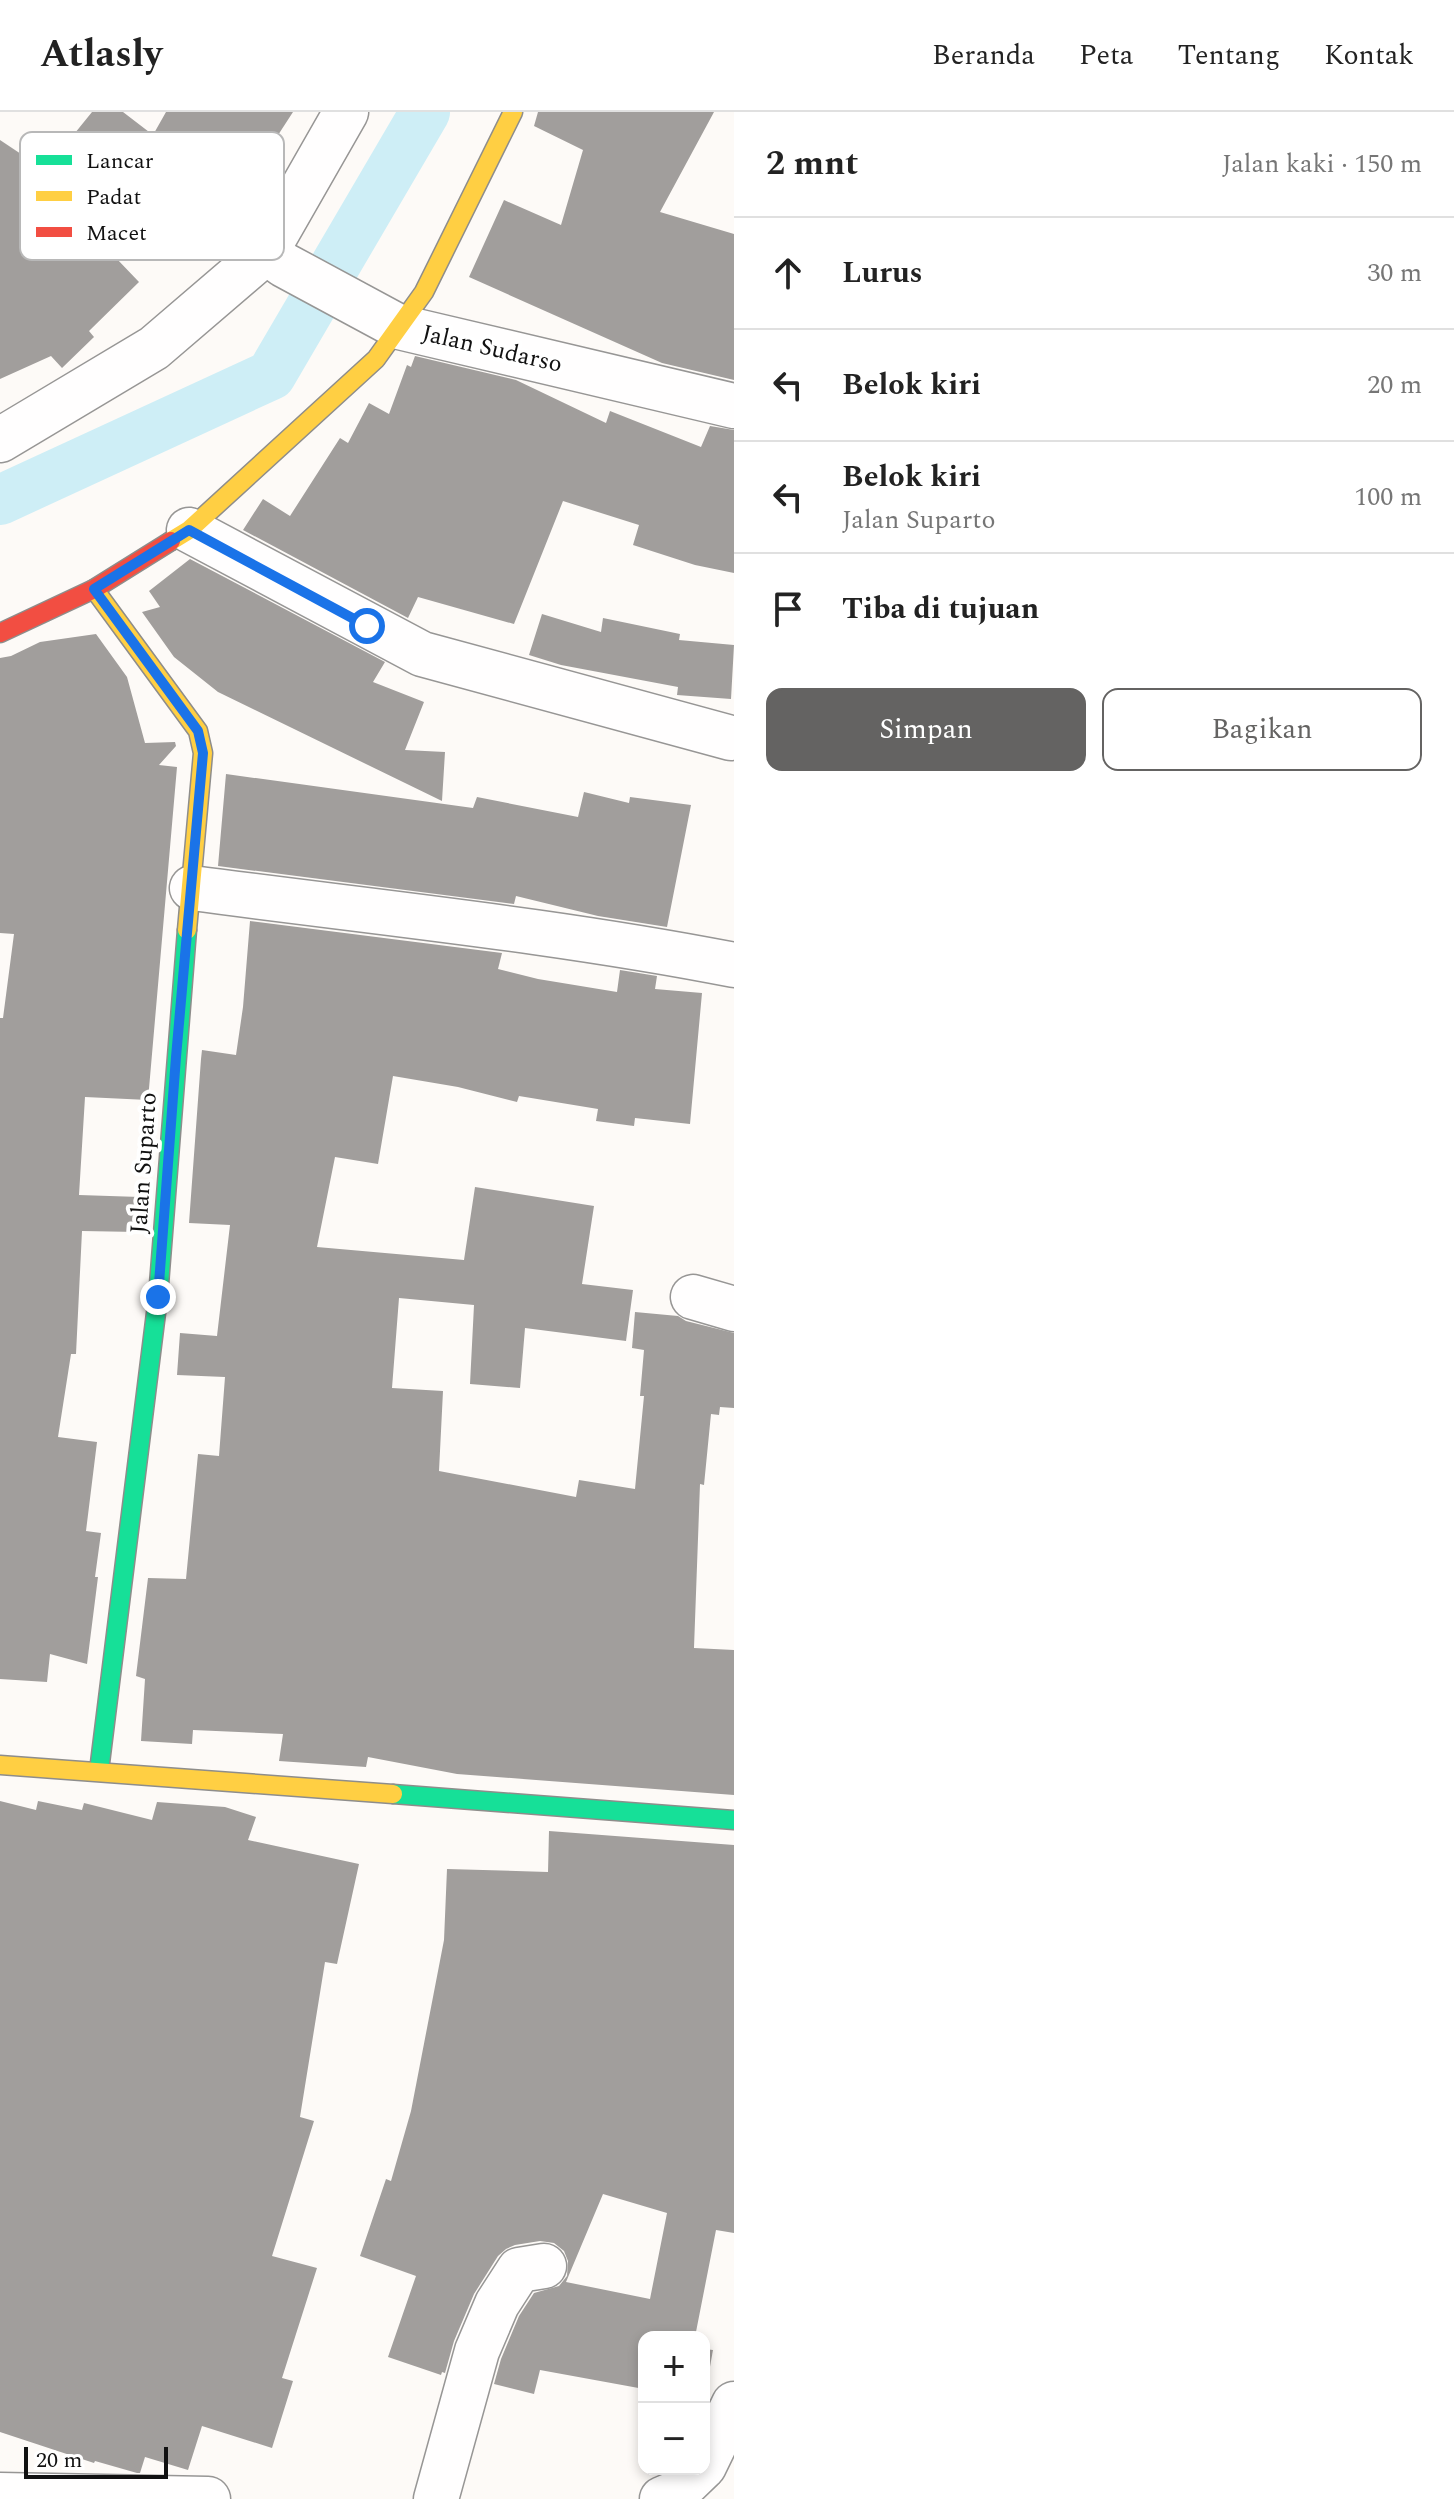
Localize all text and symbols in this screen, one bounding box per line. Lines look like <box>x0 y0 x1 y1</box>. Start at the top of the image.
text: Atlasly <box>40 26 162 84</box>
text: Beranda <box>932 34 1035 77</box>
text: Peta <box>1079 34 1134 77</box>
text: Tentang <box>1178 34 1280 77</box>
text: Kontak <box>1324 34 1414 77</box>
legend <box>20 132 284 260</box>
text: 2 mnt <box>766 138 858 190</box>
text: Jalan kaki · 150 m <box>1222 144 1422 184</box>
text: Lancar <box>86 145 154 178</box>
text: Padat <box>86 181 141 214</box>
text: Macet <box>86 217 147 250</box>
text: Lurus <box>842 250 923 296</box>
icon: ahead <box>766 251 810 295</box>
text: 30 m <box>1367 253 1422 293</box>
street label: Jalan Sudarso <box>418 315 566 383</box>
text: Belok kiri <box>842 362 981 408</box>
icon: left <box>766 363 810 407</box>
text: 20 m <box>1367 365 1422 405</box>
text: Belok kiri <box>842 454 981 500</box>
icon: left <box>766 475 810 519</box>
text: 100 m <box>1354 477 1422 517</box>
text: Jalan Suparto <box>842 500 995 540</box>
text: Tiba di tujuan <box>842 586 1039 632</box>
icon: arrive <box>766 587 810 631</box>
route start <box>349 608 385 644</box>
button: Simpan <box>766 688 1086 771</box>
button: Bagikan <box>1102 688 1422 771</box>
street label: Jalan Suparto <box>121 1091 167 1235</box>
route end <box>140 1279 176 1315</box>
map controls <box>638 2331 710 2475</box>
button: + <box>638 2331 710 2403</box>
button: − <box>638 2403 710 2475</box>
scale bar <box>24 2443 168 2479</box>
text: 20 m <box>36 2444 82 2477</box>

